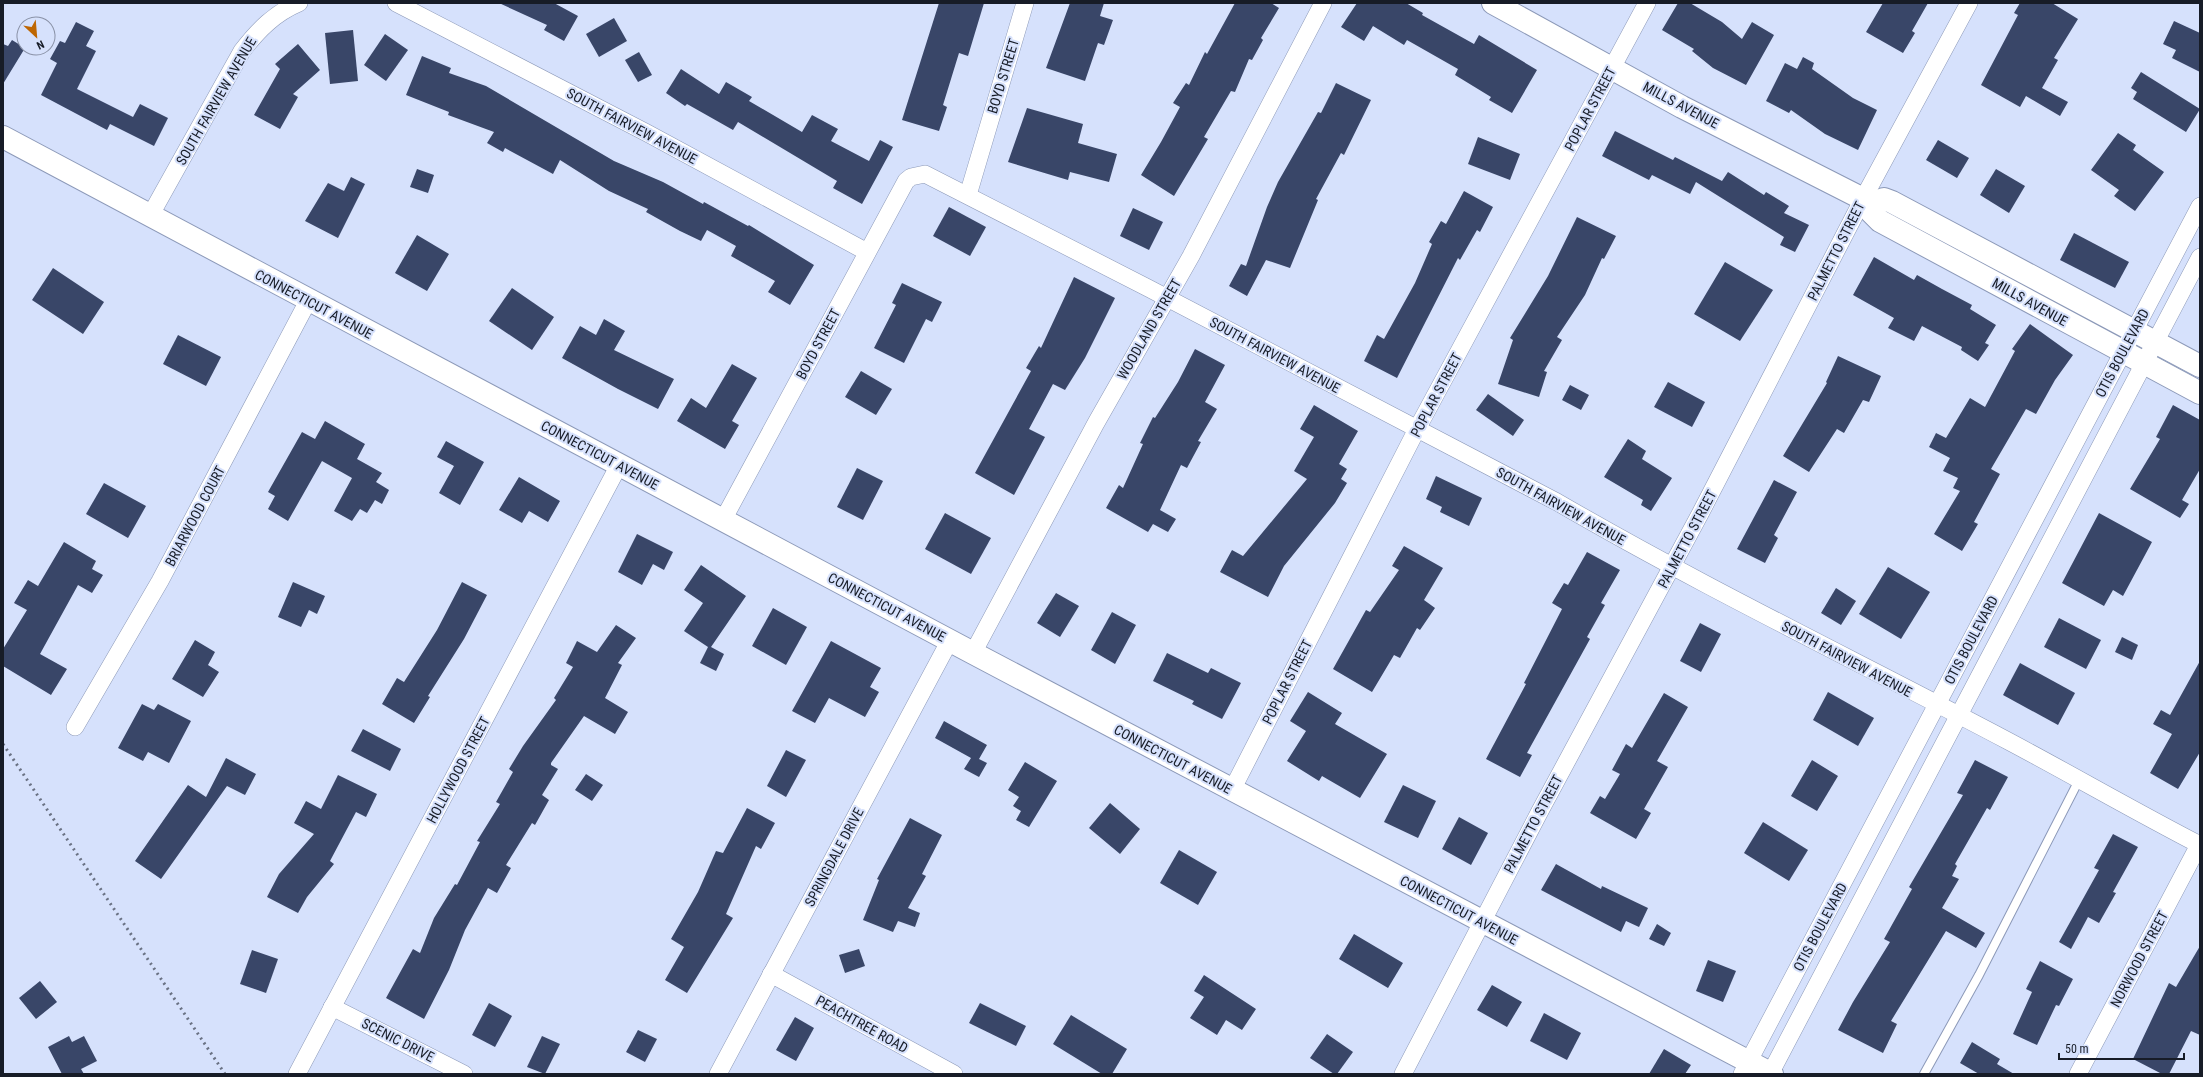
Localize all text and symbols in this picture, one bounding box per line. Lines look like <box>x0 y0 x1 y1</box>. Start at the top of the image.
north arrow <box>16 16 56 56</box>
street label: SOUTH FAIRVIEW AVENUE <box>173 34 259 168</box>
text: N <box>34 37 46 52</box>
street label: BOYD STREET <box>984 37 1022 115</box>
street label: POPLAR STREET <box>1561 64 1619 154</box>
street label: MILLS AVENUE <box>1640 78 1722 132</box>
street label: SOUTH FAIRVIEW AVENUE <box>564 85 700 167</box>
street label: PALMETTO STREET <box>1804 199 1868 303</box>
street label: CONNECTICUT AVENUE <box>252 266 376 342</box>
street label: MILLS AVENUE <box>1990 275 2070 329</box>
street label: WOODLAND STREET <box>1114 276 1184 382</box>
street label: BOYD STREET <box>793 306 843 382</box>
street label: OTIS BOULEVARD <box>2092 306 2152 400</box>
street label: SOUTH FAIRVIEW AVENUE <box>1207 314 1343 396</box>
street label: POPLAR STREET <box>1407 350 1465 440</box>
street label: CONNECTICUT AVENUE <box>538 417 662 493</box>
street label: BRIARWOOD COURT <box>162 463 228 569</box>
street label: SOUTH FAIRVIEW AVENUE <box>1494 464 1628 548</box>
street label: PALMETTO STREET <box>1654 487 1720 591</box>
street label: CONNECTICUT AVENUE <box>825 569 949 645</box>
street label: OTIS BOULEVARD <box>1941 593 2001 687</box>
street label: SOUTH FAIRVIEW AVENUE <box>1779 618 1915 700</box>
street label: POPLAR STREET <box>1259 637 1315 727</box>
street label: HOLLYWOOD STREET <box>423 714 493 826</box>
street label: CONNECTICUT AVENUE <box>1111 721 1235 797</box>
street label: PALMETTO STREET <box>1500 772 1566 876</box>
street label: SPRINGDALE DRIVE <box>801 805 867 909</box>
street label: CONNECTICUT AVENUE <box>1397 872 1521 948</box>
street label: OTIS BOULEVARD <box>1790 880 1850 974</box>
street label: NORWOOD STREET <box>2107 908 2171 1010</box>
street label: PEACHTREE ROAD <box>813 992 911 1056</box>
street label: SCENIC DRIVE <box>359 1015 437 1065</box>
scale bar <box>2059 1035 2184 1061</box>
text: 50 m <box>2065 1042 2089 1056</box>

